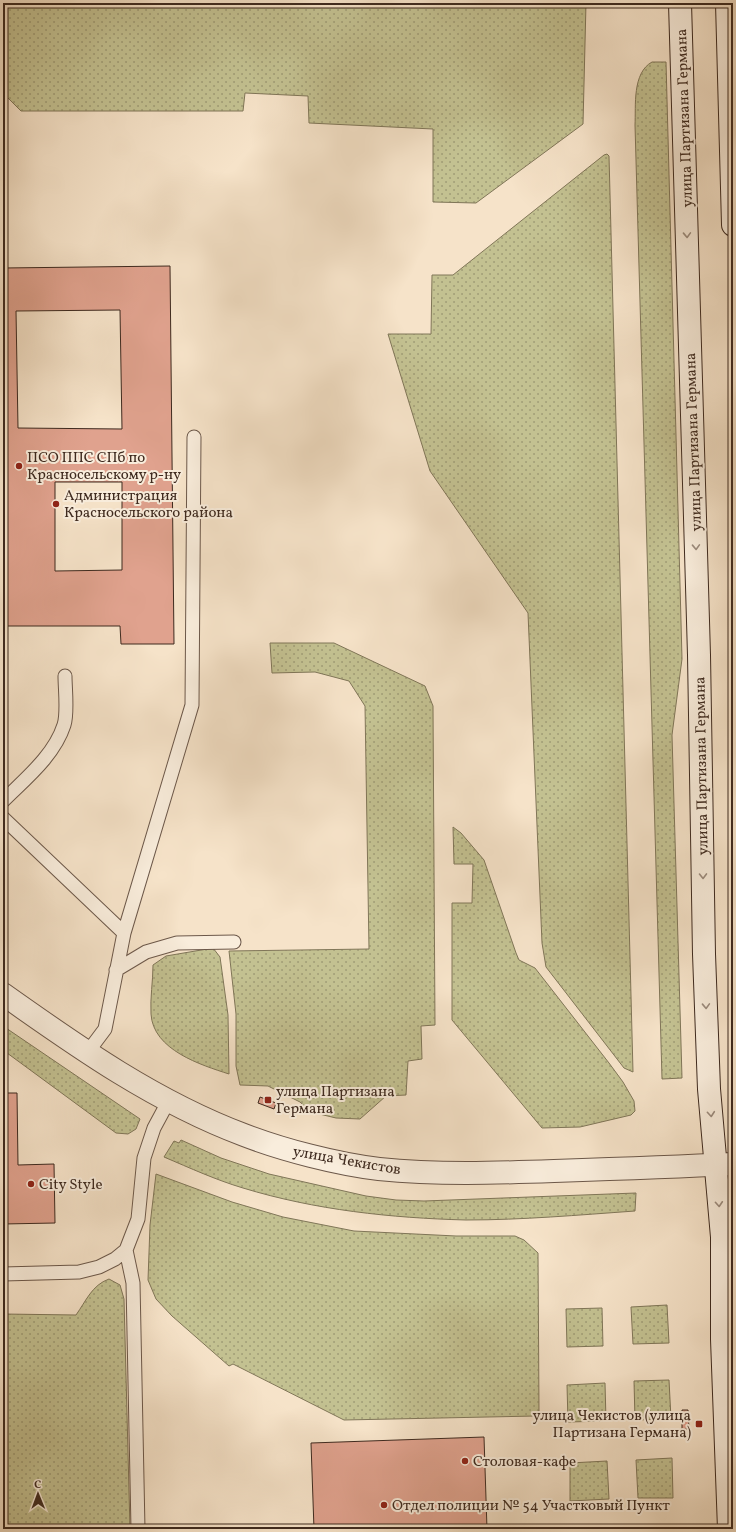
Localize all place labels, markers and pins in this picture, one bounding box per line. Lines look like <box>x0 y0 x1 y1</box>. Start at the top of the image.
place label: ПСО ППС СПб по Красносельскому р-ну <box>27 448 181 486</box>
marker: ПСО ППС СПб по Красносельскому р-ну <box>14 461 24 471</box>
place label: Администрация Красносельского района <box>64 486 233 524</box>
marker: Администрация Красносельского района <box>51 499 61 509</box>
place label: улица Партизана Германа <box>276 1082 395 1120</box>
marker: улица Партизана Германа <box>263 1095 273 1105</box>
place label: City Style <box>39 1175 103 1196</box>
marker: City Style <box>26 1179 36 1189</box>
place label: улица Чекистов (улица Партизана Германа) <box>533 1406 691 1444</box>
marker: улица Чекистов (улица Партизана Германа) <box>694 1419 704 1429</box>
place label: Столовая-кафе <box>473 1452 576 1473</box>
marker: Столовая-кафе <box>460 1456 470 1466</box>
place label: Отдел полиции № 54 Участковый Пункт <box>392 1496 670 1517</box>
marker: Отдел полиции № 54 Участковый Пункт <box>379 1500 389 1510</box>

